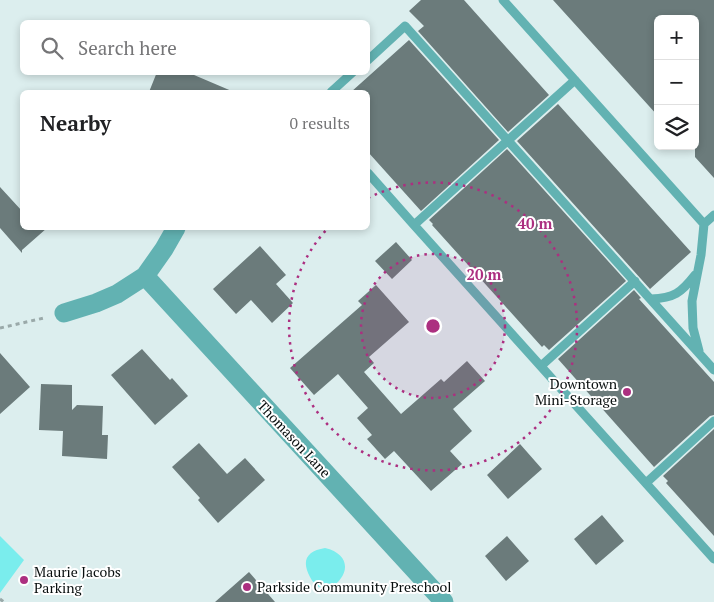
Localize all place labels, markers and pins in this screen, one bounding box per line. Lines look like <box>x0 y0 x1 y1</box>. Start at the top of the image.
centre of rings <box>424 317 442 335</box>
place label: Downtown Mini-Storage <box>535 374 618 409</box>
marker: Downtown Mini-Storage <box>621 386 633 398</box>
place label: Maurie Jacobs Parking <box>34 562 121 597</box>
marker: Maurie Jacobs Parking <box>18 574 30 586</box>
place label: Parkside Community Preschool <box>257 577 452 596</box>
marker: Parkside Community Preschool <box>241 581 253 593</box>

